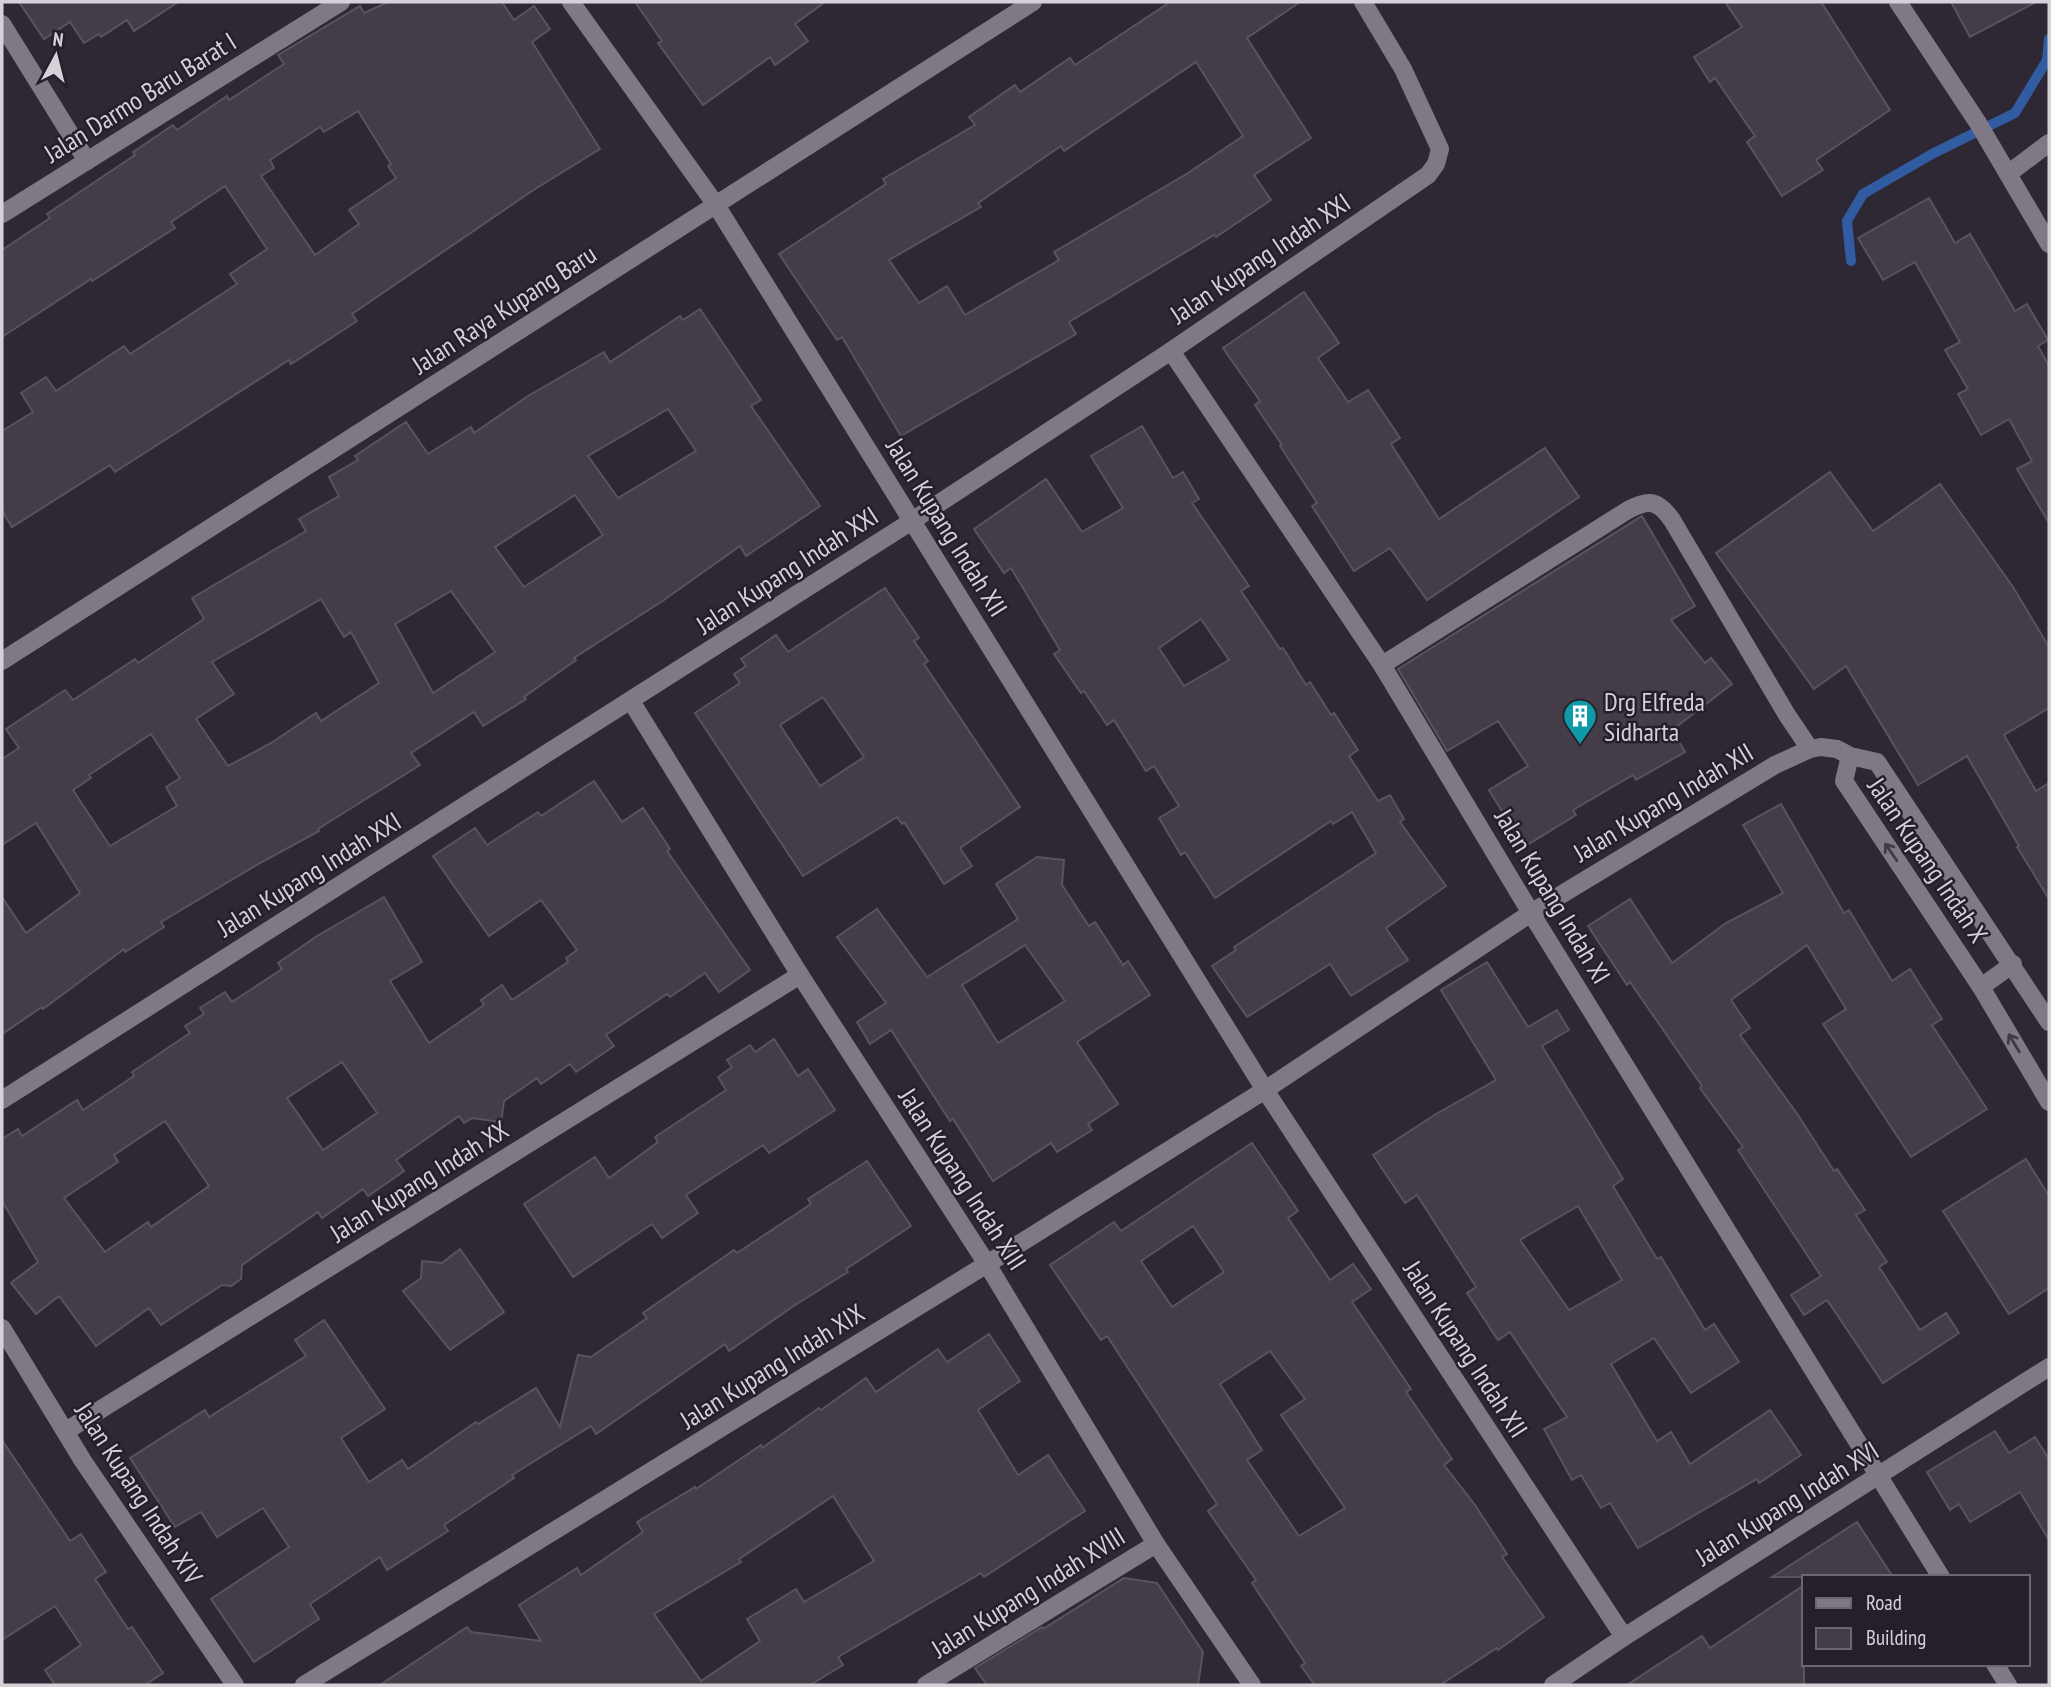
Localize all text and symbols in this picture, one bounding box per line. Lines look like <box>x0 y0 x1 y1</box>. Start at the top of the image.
north arrow <box>21 21 91 91</box>
street label: Jalan Darmo Baru Barat I <box>37 25 242 170</box>
text: N <box>52 27 65 52</box>
street label: Jalan Kupang Indah XXI <box>1163 186 1356 331</box>
street label: Jalan Raya Kupang Baru <box>405 237 602 381</box>
street label: Jalan Kupang Indah XII <box>878 431 1015 622</box>
street label: Jalan Kupang Indah XXI <box>689 499 884 642</box>
place label: Drg Elfreda Sidharta <box>1604 685 1705 748</box>
building icon: Drg Elfreda Sidharta <box>1561 697 1599 746</box>
street label: Jalan Kupang Indah XII <box>1566 735 1759 869</box>
street label: Jalan Kupang Indah X <box>1860 770 1995 949</box>
street label: Jalan Kupang Indah XI <box>1487 802 1618 989</box>
street label: Jalan Kupang Indah XXI <box>210 804 407 944</box>
one-way arrow <box>1884 843 1898 862</box>
one-way arrow <box>2007 1033 2021 1053</box>
street label: Jalan Kupang Indah XIII <box>891 1081 1034 1276</box>
street label: Jalan Kupang Indah XX <box>323 1113 514 1250</box>
street label: Jalan Kupang Indah XII <box>1396 1254 1535 1444</box>
street label: Jalan Kupang Indah XIX <box>673 1296 870 1436</box>
street label: Jalan Kupang Indah XIV <box>67 1395 211 1591</box>
street label: Jalan Kupang Indah XVI <box>1688 1433 1885 1573</box>
street label: Jalan Kupang Indah XVIII <box>924 1519 1131 1665</box>
legend <box>1802 1575 2030 1666</box>
text: Road <box>1866 1589 1902 1616</box>
text: Building <box>1866 1624 1926 1651</box>

